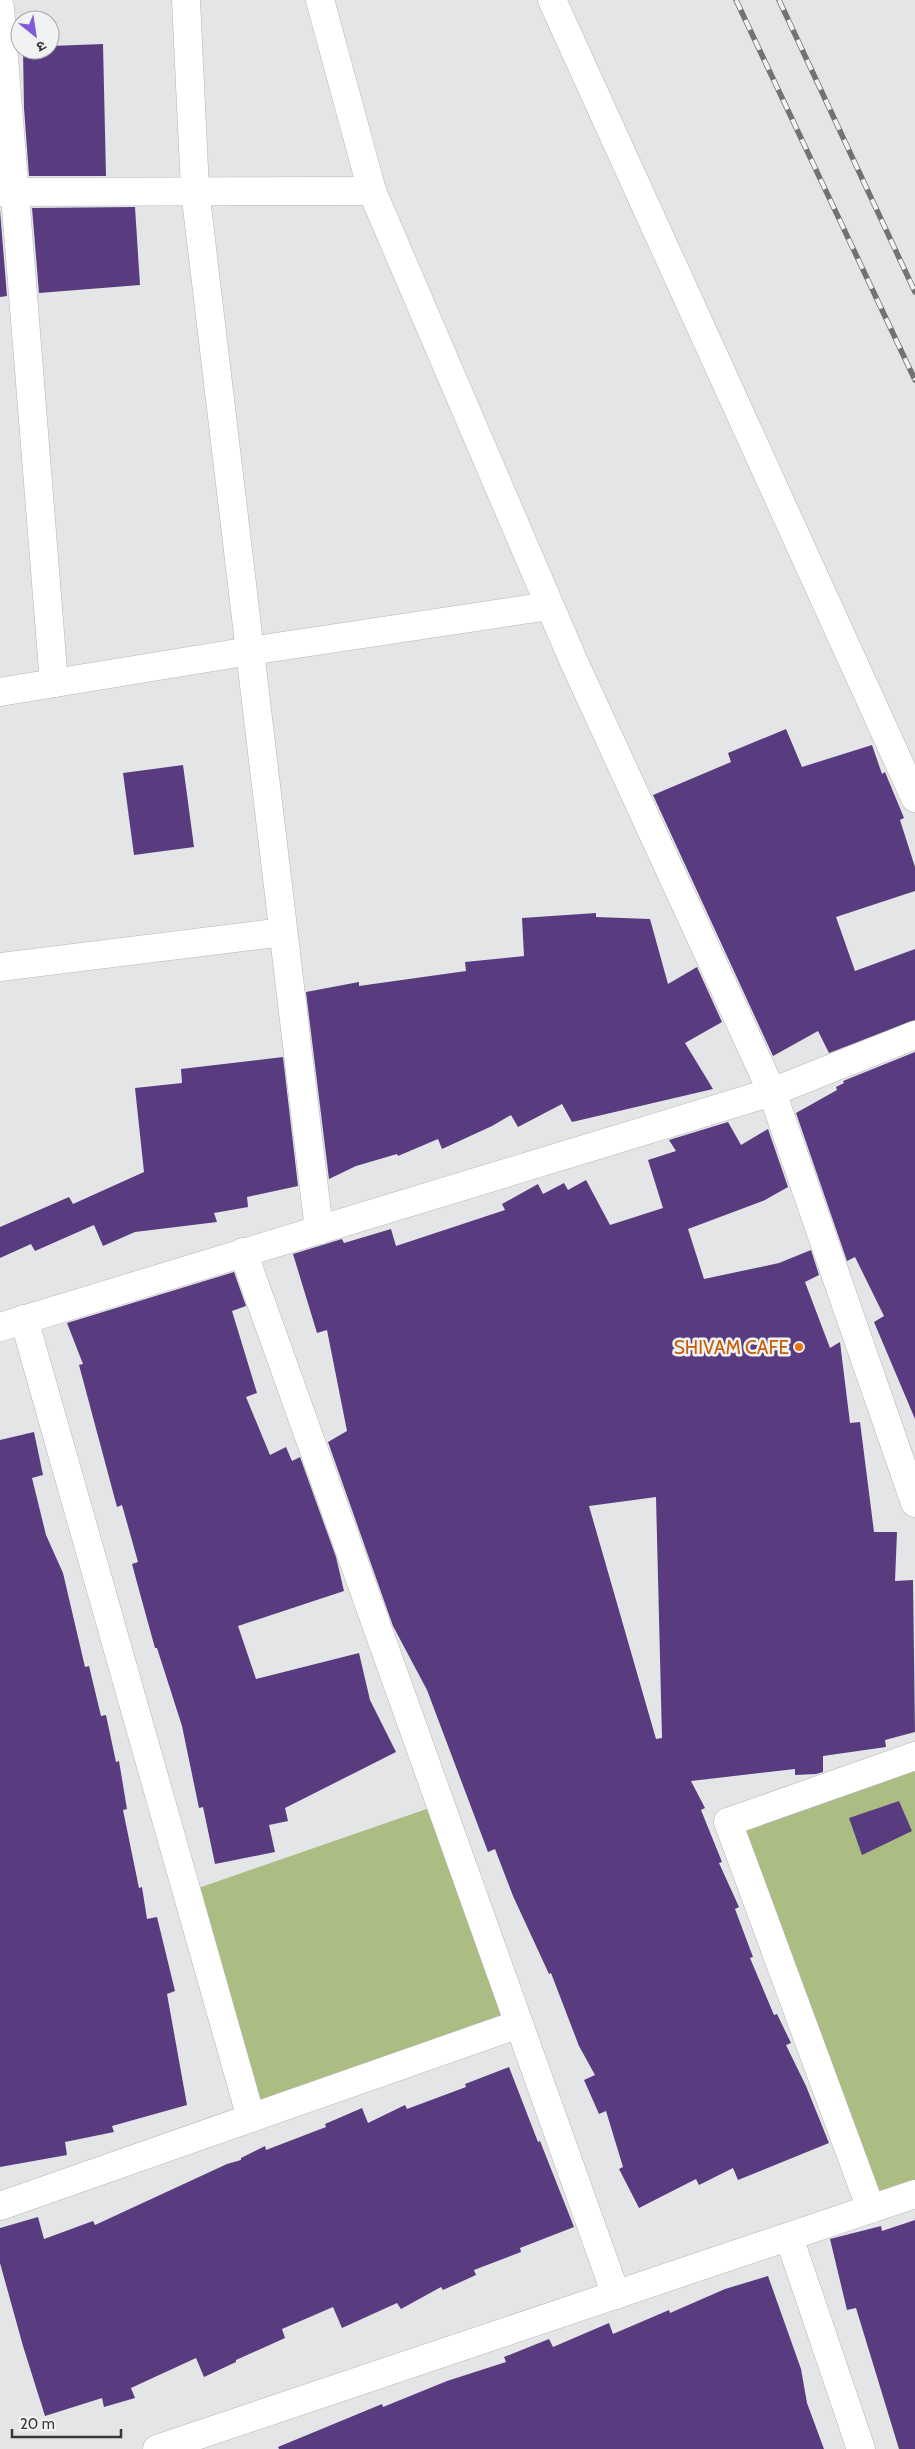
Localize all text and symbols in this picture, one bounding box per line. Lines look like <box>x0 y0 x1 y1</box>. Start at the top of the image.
north arrow <box>10 10 60 60</box>
text: उ <box>33 36 50 57</box>
place label: SHIVAM CAFE <box>674 1336 789 1359</box>
marker: SHIVAM CAFE <box>793 1341 805 1353</box>
scale bar <box>12 2406 121 2438</box>
text: 20 m <box>20 2415 55 2433</box>

